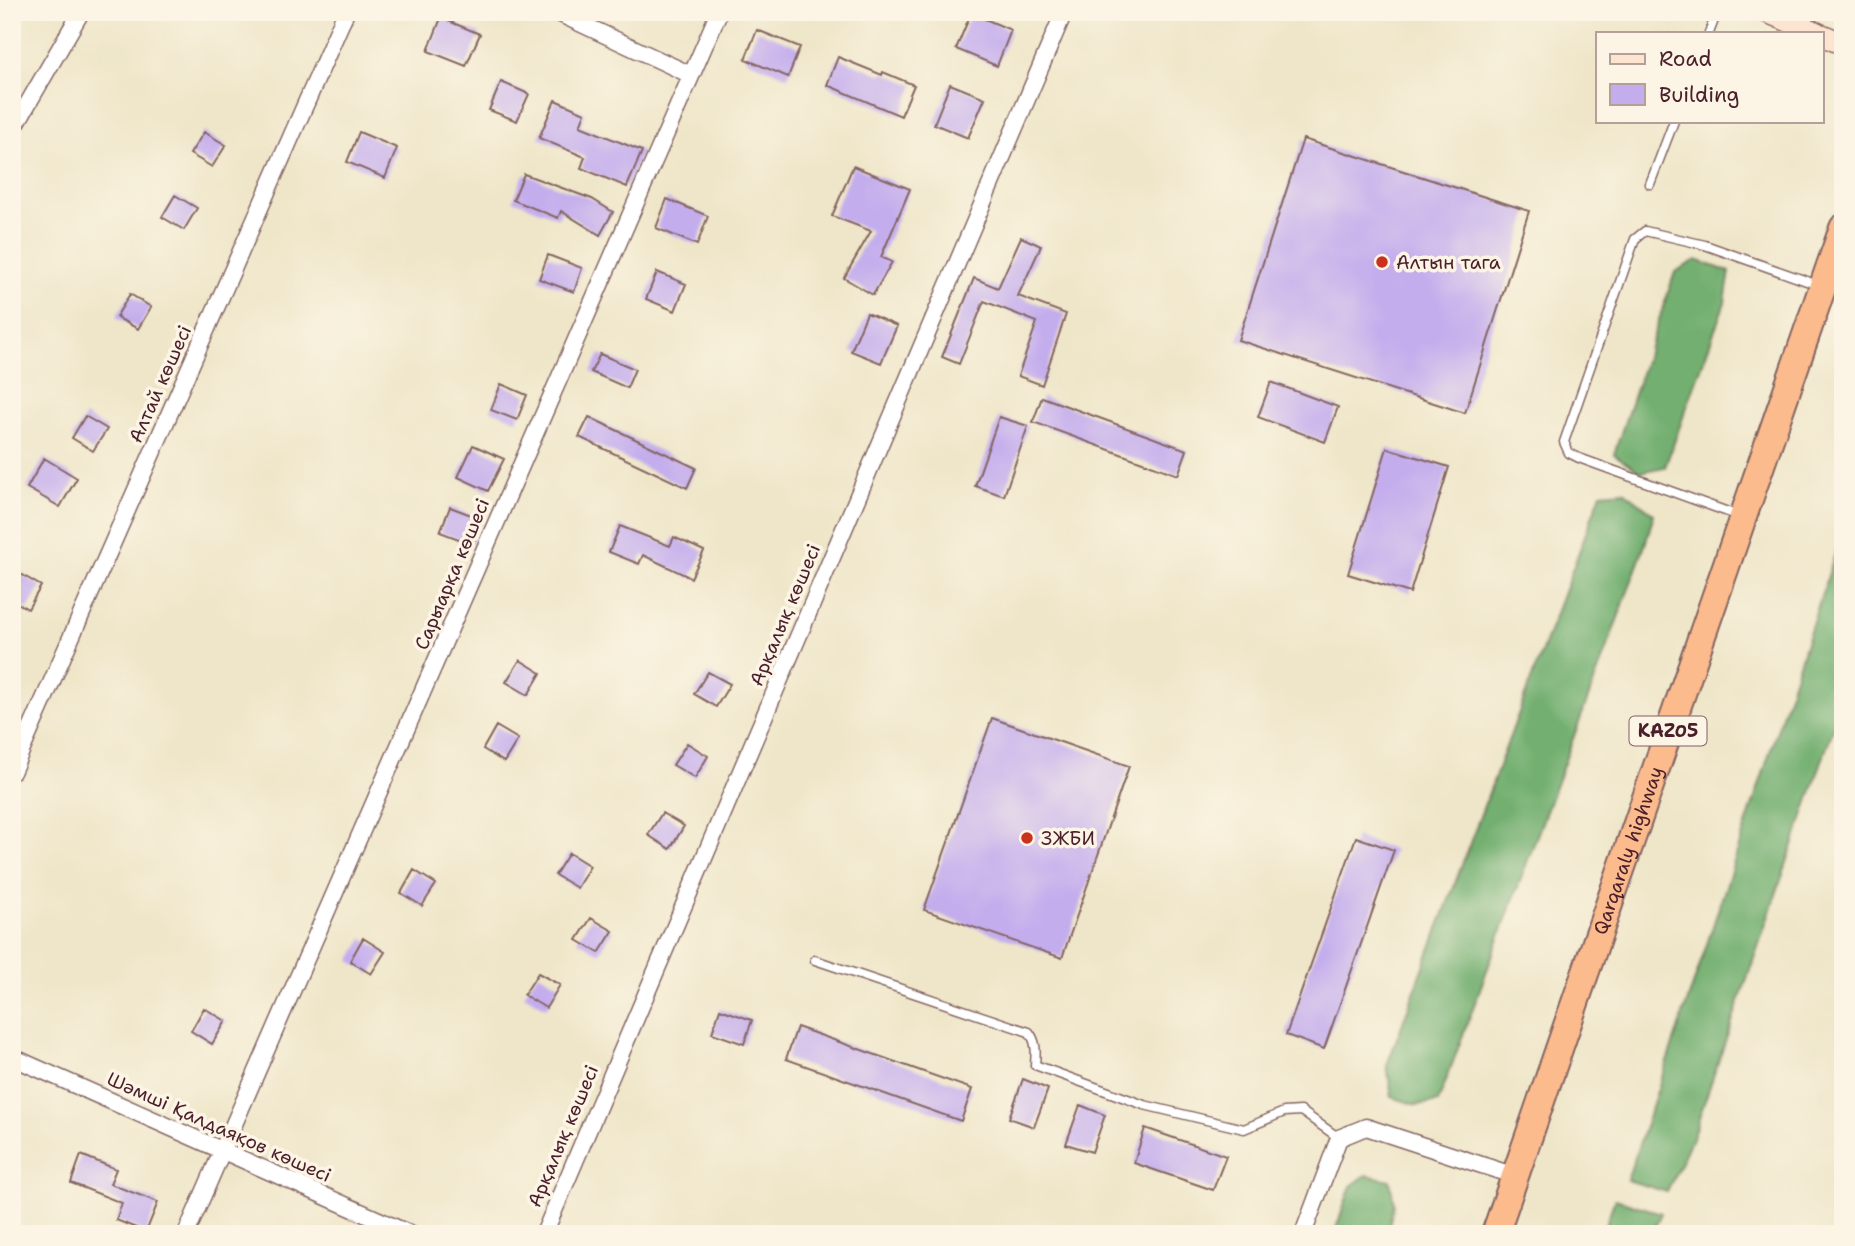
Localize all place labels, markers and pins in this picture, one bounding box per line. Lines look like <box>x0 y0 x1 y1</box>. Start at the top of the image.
place label: Алтын тага <box>1396 250 1501 275</box>
marker: Алтын тага <box>1374 254 1390 270</box>
place label: ЗЖБИ <box>1041 826 1095 851</box>
marker: ЗЖБИ <box>1019 830 1035 846</box>

